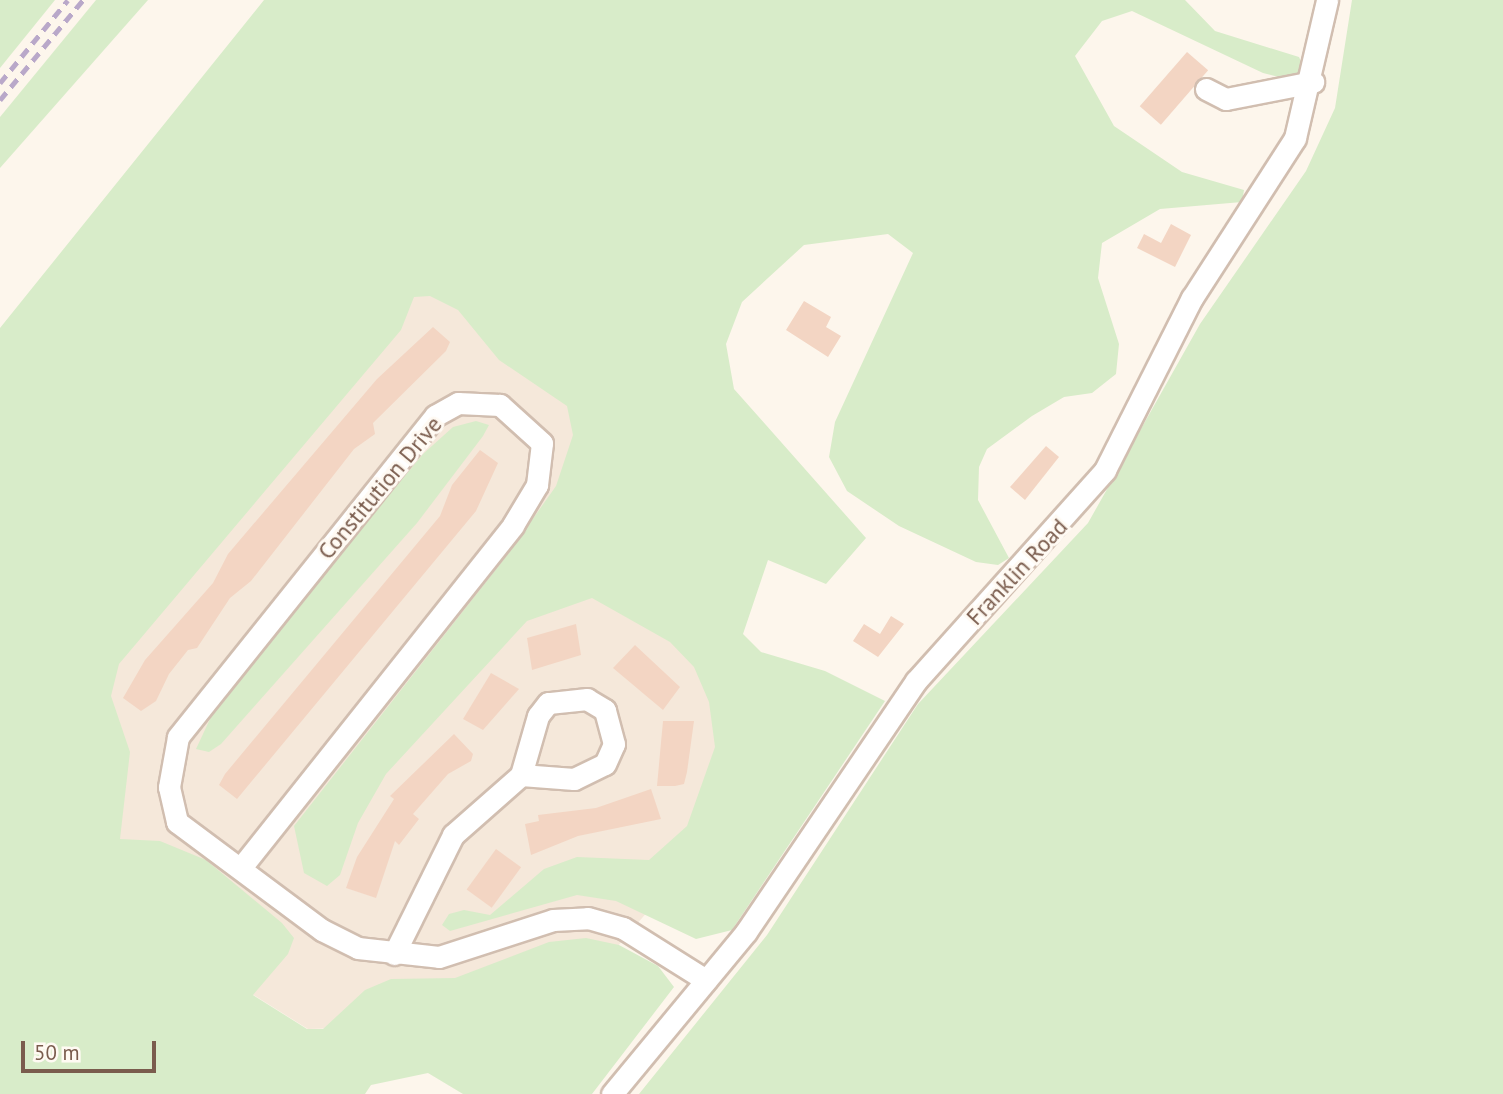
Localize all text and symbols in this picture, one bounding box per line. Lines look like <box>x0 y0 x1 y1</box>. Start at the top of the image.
street label: Constitution Drive <box>312 411 448 565</box>
street label: Franklin Road <box>961 513 1073 631</box>
scale bar <box>24 1028 159 1072</box>
text: 50 m <box>34 1039 80 1066</box>

